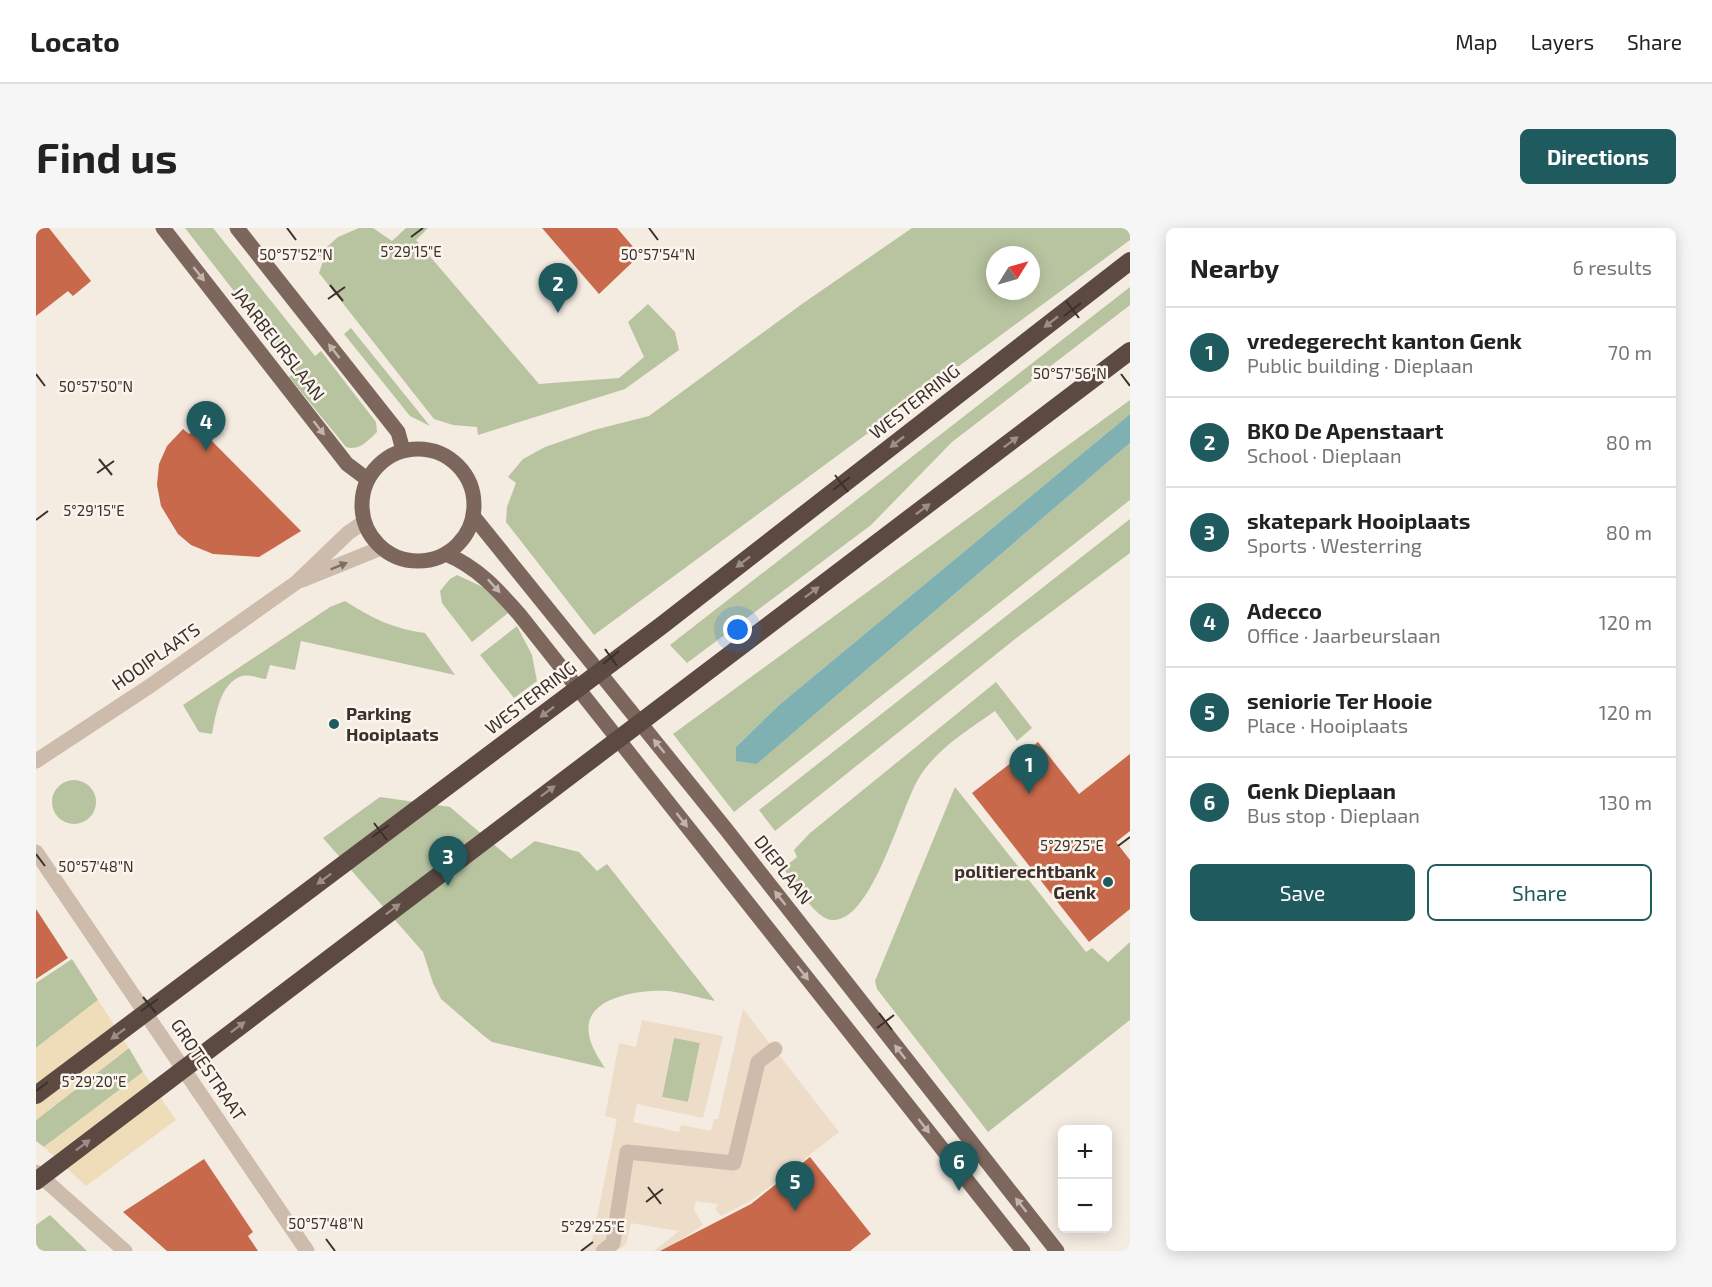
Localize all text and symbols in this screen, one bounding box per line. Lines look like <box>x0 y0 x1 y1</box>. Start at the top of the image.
text: Locato <box>30 24 120 58</box>
text: Map <box>1455 29 1497 54</box>
text: Layers <box>1530 29 1594 54</box>
text: Share <box>1627 29 1682 54</box>
button: Directions <box>1520 129 1676 184</box>
text: Find us <box>36 131 178 181</box>
text: 5°29'15"E <box>380 242 442 260</box>
text: 50°57'52"N <box>259 245 333 263</box>
text: 50°57'54"N <box>621 245 695 263</box>
north arrow <box>986 246 1040 300</box>
text: Nearby <box>1190 252 1279 283</box>
text: 6 results <box>1572 255 1652 279</box>
pin: 2 <box>538 264 578 313</box>
one-way arrow <box>193 266 206 282</box>
street label: JAARBEURSLAAN <box>228 282 330 405</box>
one-way arrow <box>1043 316 1058 328</box>
text: vredegerecht kanton Genk <box>1247 327 1522 353</box>
text: 1 <box>1205 340 1214 364</box>
text: 70 m <box>1608 340 1652 364</box>
one-way arrow <box>328 344 340 359</box>
text: Public building · Dieplaan <box>1247 353 1473 377</box>
street label: WESTERRING <box>865 359 964 443</box>
text: 50°57'56"N <box>1033 364 1107 382</box>
text: 50°57'50"N <box>59 377 133 395</box>
pin: 4 <box>186 402 226 451</box>
text: BKO De Apenstaart <box>1247 417 1443 443</box>
one-way arrow <box>313 420 325 435</box>
text: 2 <box>1204 430 1215 454</box>
text: 80 m <box>1606 430 1652 454</box>
one-way arrow <box>1003 435 1019 448</box>
one-way arrow <box>889 436 905 449</box>
text: School · Dieplaan <box>1247 443 1402 467</box>
text: 5°29'15"E <box>63 501 125 519</box>
one-way arrow <box>915 503 930 515</box>
text: skatepark Hooiplaats <box>1247 507 1470 533</box>
text: 3 <box>1204 520 1215 544</box>
text: 80 m <box>1606 520 1652 544</box>
text: Sports · Westerring <box>1247 533 1422 557</box>
one-way arrow <box>736 556 751 568</box>
one-way arrow <box>330 561 348 570</box>
one-way arrow <box>487 579 501 594</box>
one-way arrow <box>804 585 820 598</box>
text: Adecco <box>1247 597 1322 623</box>
text: 4 <box>1203 610 1216 634</box>
text: 120 m <box>1599 610 1652 634</box>
your location <box>723 615 752 644</box>
street label: HOOIPLAATS <box>107 618 204 695</box>
text: Office · Jaarbeurslaan <box>1247 623 1441 647</box>
street label: WESTERRING <box>480 656 580 739</box>
text: seniorie Ter Hooie <box>1247 687 1432 713</box>
text: 5 <box>1204 700 1215 724</box>
text: 120 m <box>1599 700 1652 724</box>
place label: Parking Hooiplaats <box>346 702 439 745</box>
one-way arrow <box>540 705 555 717</box>
text: Place · Hooiplaats <box>1247 713 1408 737</box>
marker: Parking Hooiplaats <box>327 717 341 731</box>
one-way arrow <box>653 738 665 753</box>
pin: 1 <box>1010 744 1048 794</box>
text: Genk Dieplaan <box>1247 777 1396 803</box>
one-way arrow <box>541 786 556 798</box>
text: 6 <box>1204 790 1215 814</box>
text: 130 m <box>1599 790 1652 814</box>
text: Bus stop · Dieplaan <box>1247 803 1420 827</box>
one-way arrow <box>675 813 687 828</box>
street label: DIEPLAAN <box>750 830 818 908</box>
pin: 3 <box>428 836 468 886</box>
text: 5°29'25"E <box>1040 836 1104 854</box>
text: 50°57'48"N <box>58 857 134 875</box>
place label: politierechtbank Genk <box>954 860 1096 903</box>
button: Save <box>1190 864 1415 921</box>
button: Share <box>1427 864 1652 921</box>
one-way arrow <box>317 873 333 885</box>
marker: politierechtbank Genk <box>1101 875 1115 889</box>
one-way arrow <box>774 890 786 906</box>
one-way arrow <box>385 903 401 916</box>
one-way arrow <box>796 965 809 981</box>
street label: GROTESTRAAT <box>167 1014 251 1125</box>
one-way arrow <box>230 1022 245 1034</box>
one-way arrow <box>110 1028 126 1040</box>
one-way arrow <box>895 1044 907 1059</box>
text: 5°29'20"E <box>62 1072 126 1090</box>
one-way arrow <box>918 1118 931 1134</box>
map controls <box>1058 1125 1112 1233</box>
button: + <box>1058 1125 1112 1179</box>
one-way arrow <box>75 1140 90 1152</box>
pin: 6 <box>940 1142 978 1191</box>
pin: 5 <box>776 1162 814 1211</box>
button: − <box>1058 1179 1112 1233</box>
one-way arrow <box>1014 1197 1027 1213</box>
text: 50°57'48"N <box>288 1214 364 1232</box>
text: 5°29'25"E <box>561 1217 625 1235</box>

